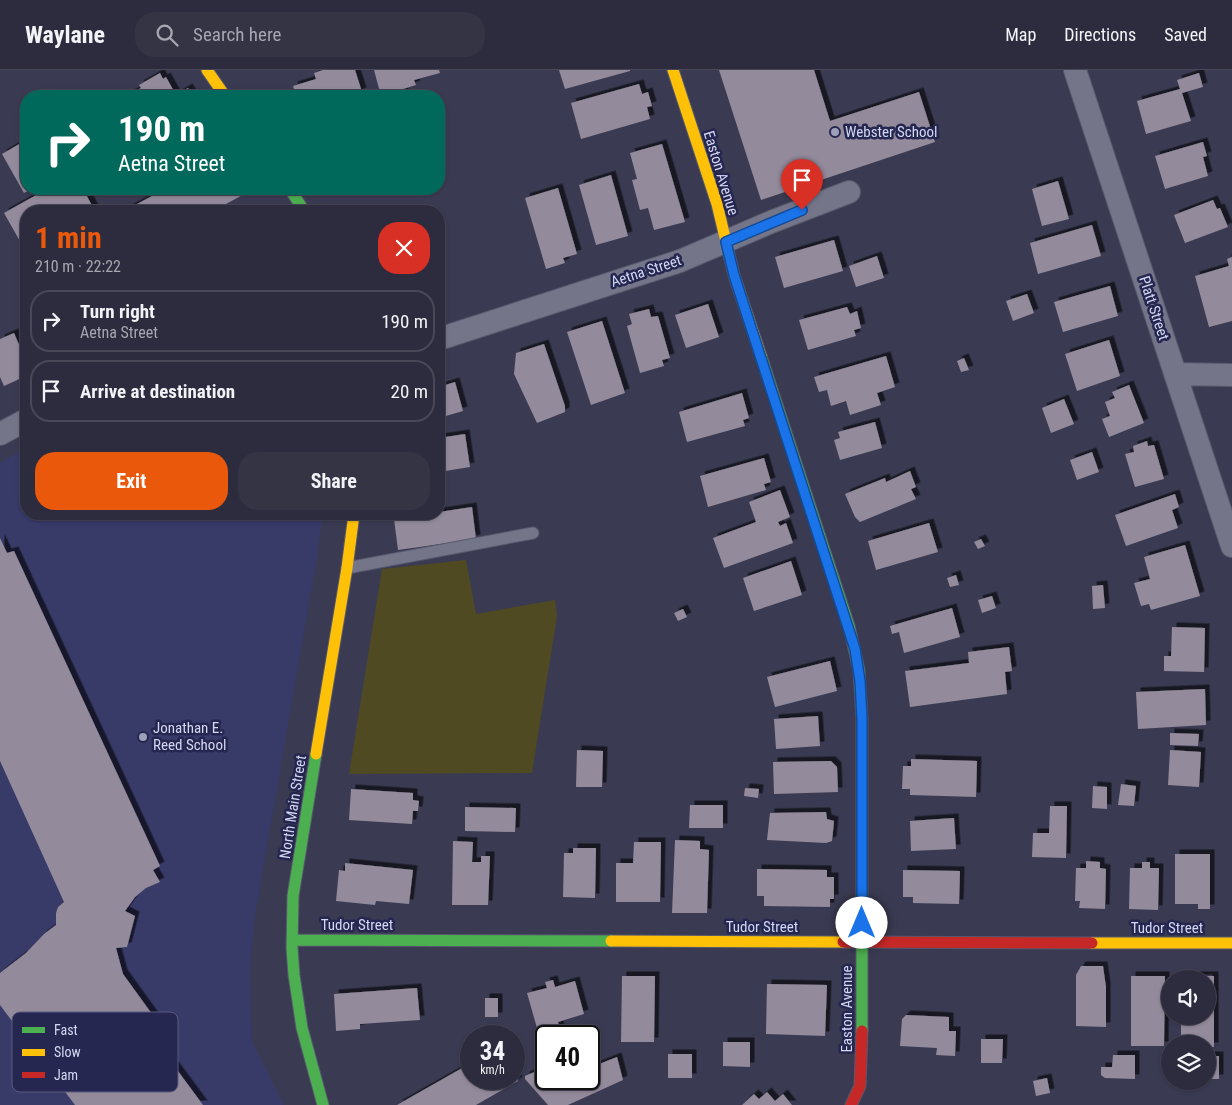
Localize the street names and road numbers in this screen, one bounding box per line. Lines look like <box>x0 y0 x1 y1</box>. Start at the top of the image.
street label: Easton Avenue <box>700 129 742 217</box>
street label: Aetna Street <box>608 251 684 291</box>
street label: Platt Street <box>1135 274 1173 342</box>
street label: North Main Street <box>276 754 310 860</box>
street label: Tudor Street <box>321 916 393 934</box>
street label: Tudor Street <box>726 918 798 936</box>
street label: Tudor Street <box>1131 919 1203 937</box>
street label: Easton Avenue <box>838 965 856 1053</box>

